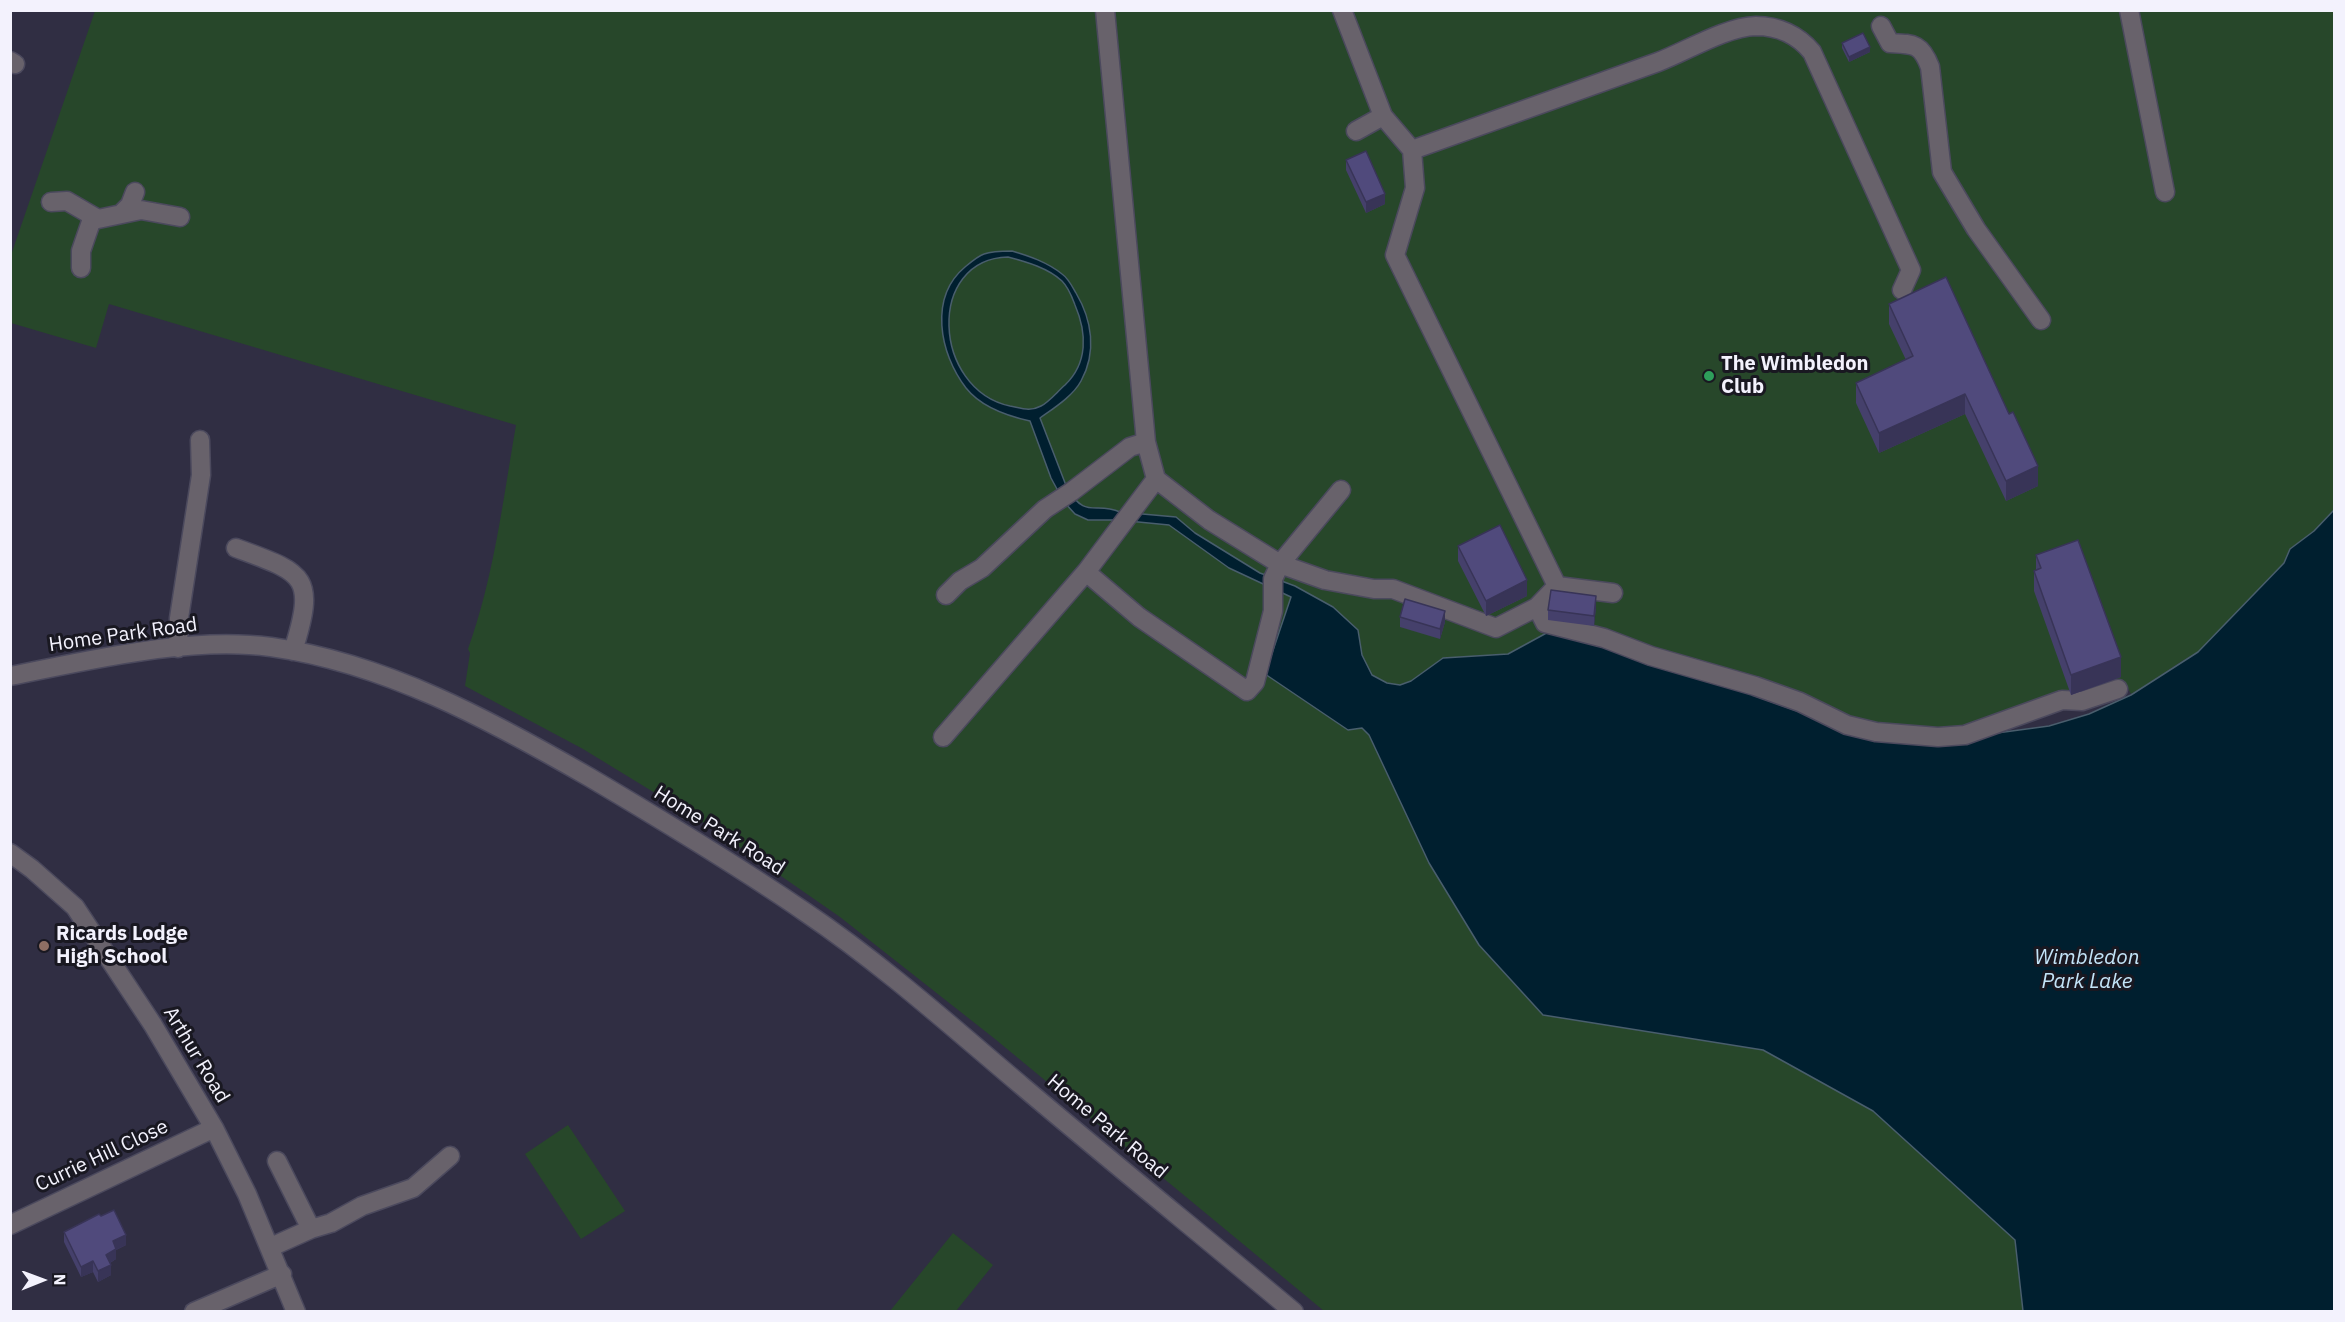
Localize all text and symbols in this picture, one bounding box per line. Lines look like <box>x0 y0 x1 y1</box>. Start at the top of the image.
place label: The Wimbledon Club <box>1721 352 1868 399</box>
marker: The Wimbledon Club <box>1702 369 1716 383</box>
street label: Home Park Road <box>47 613 199 657</box>
street label: Home Park Road <box>649 781 789 881</box>
place label: Ricards Lodge High School <box>56 922 188 969</box>
marker: Ricards Lodge High School <box>37 939 51 953</box>
water label: Wimbledon Park Lake <box>2034 945 2140 995</box>
street label: Arthur Road <box>158 1003 234 1107</box>
street label: Home Park Road <box>1042 1070 1172 1184</box>
street label: Currie Hill Close <box>32 1115 172 1197</box>
north arrow <box>12 1250 72 1310</box>
text: N <box>50 1274 70 1286</box>

